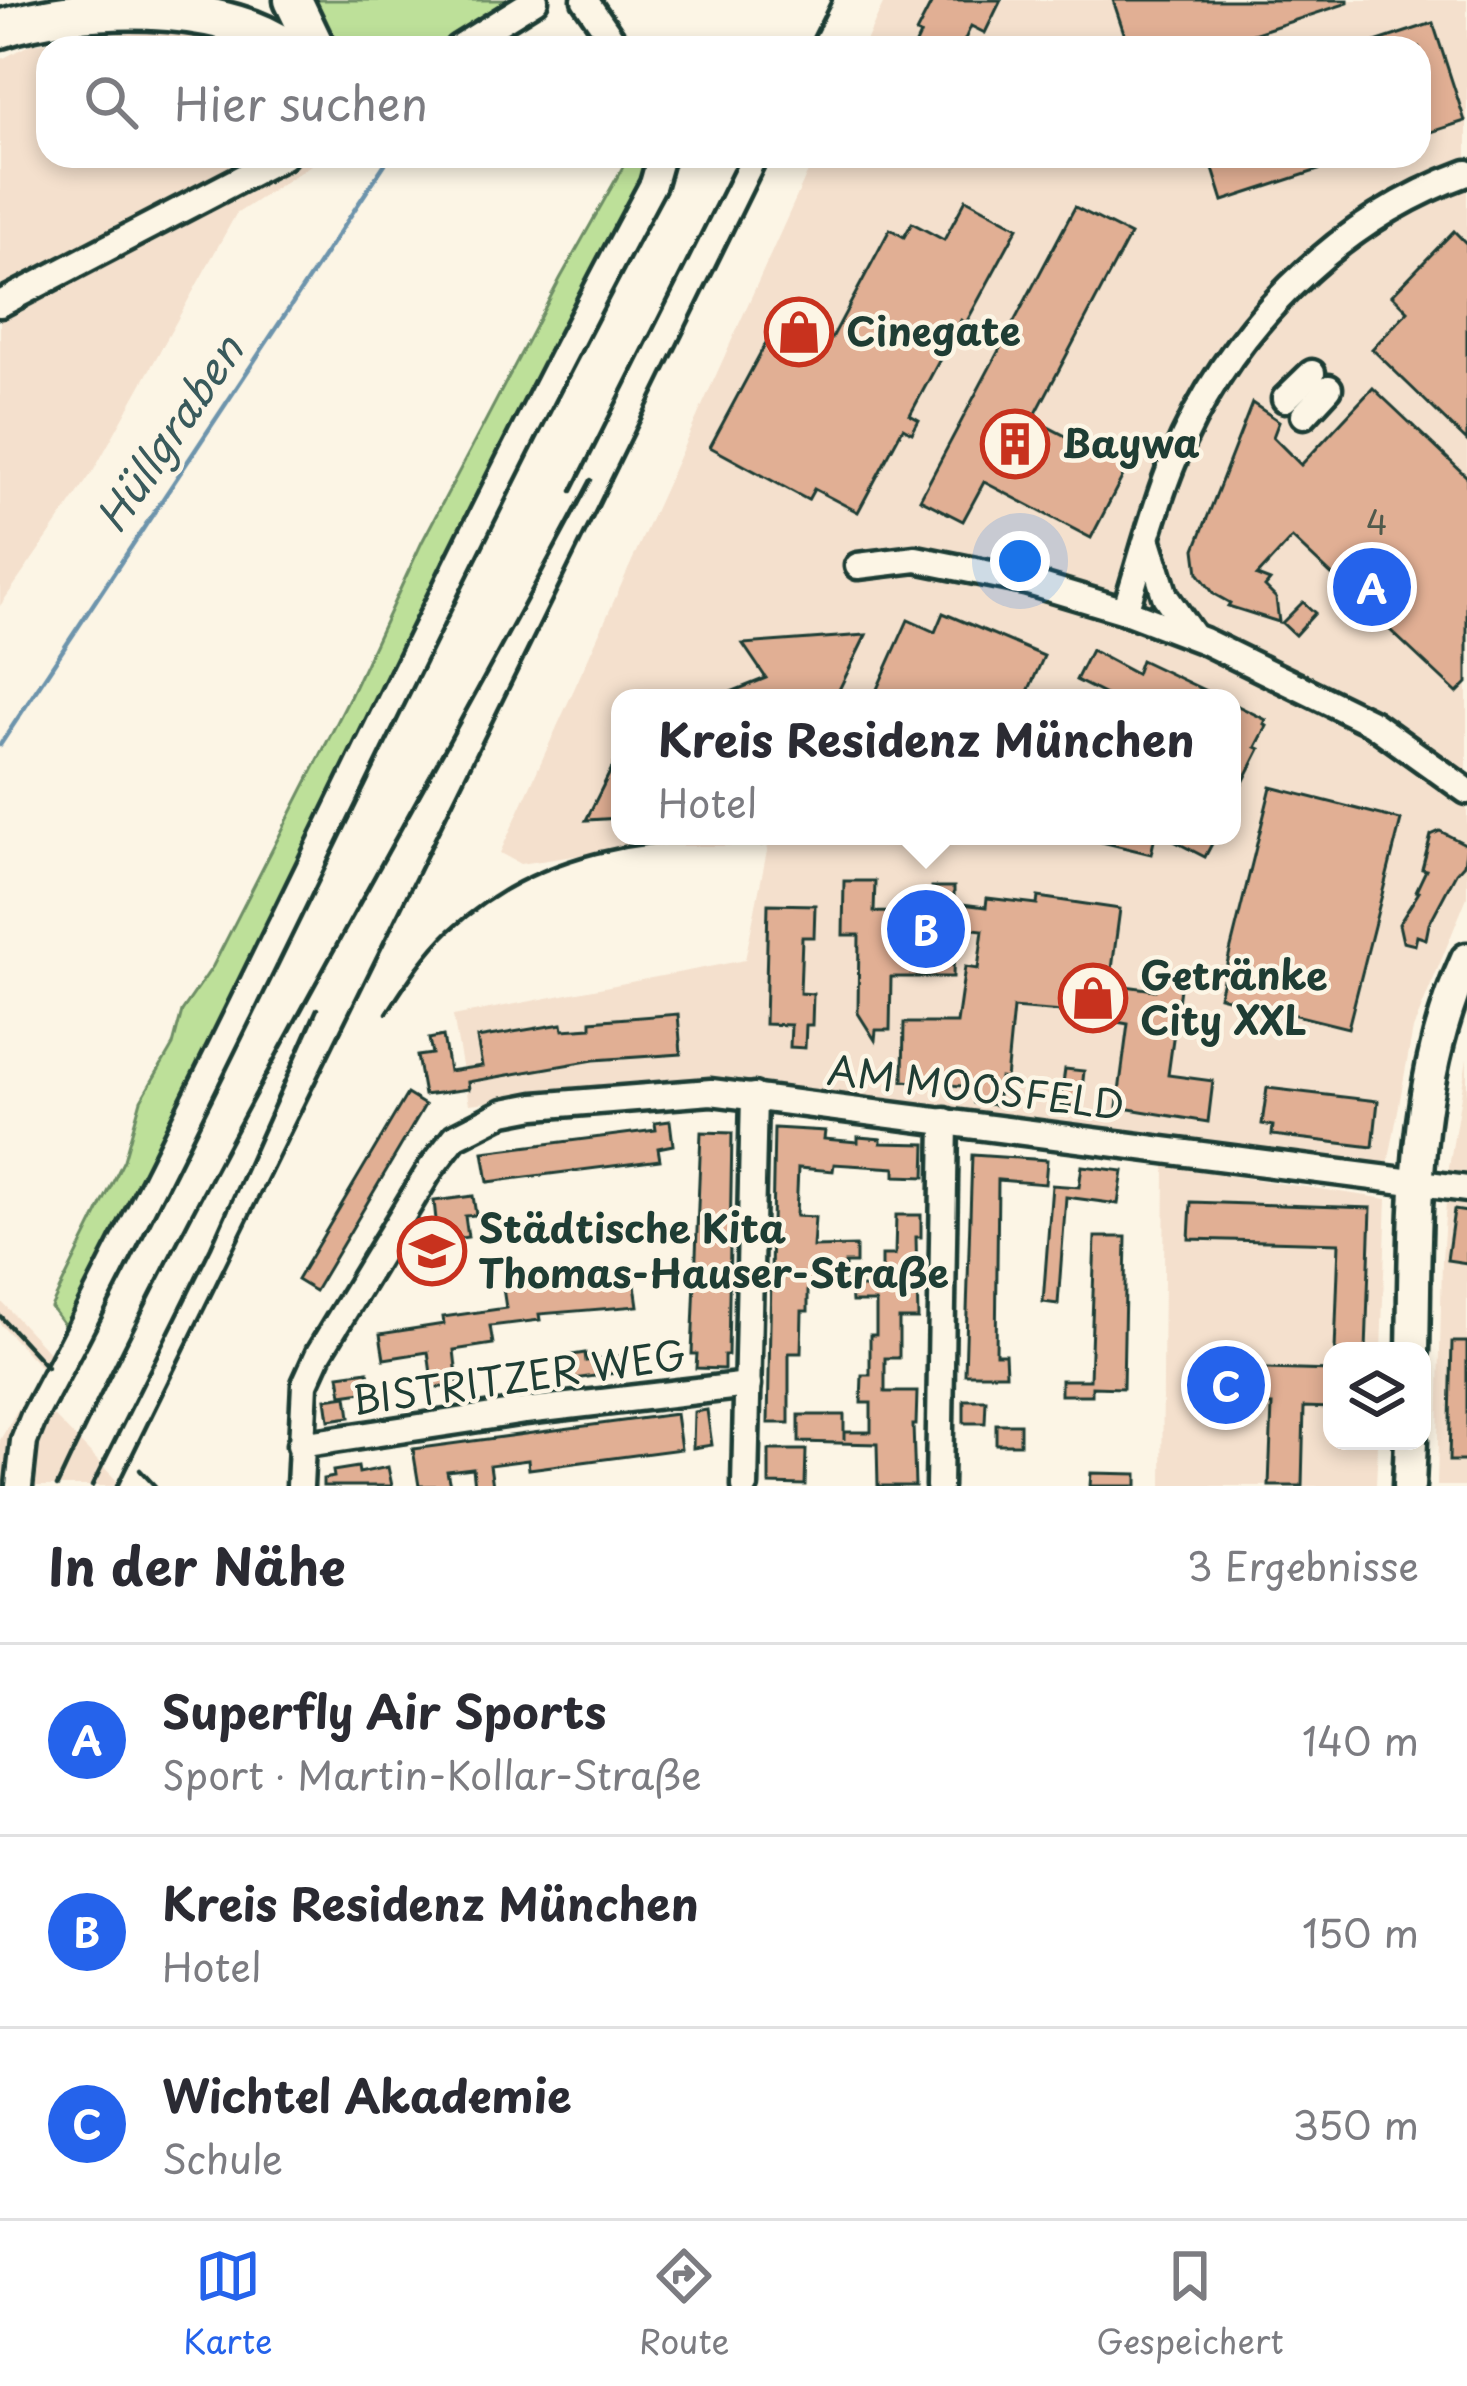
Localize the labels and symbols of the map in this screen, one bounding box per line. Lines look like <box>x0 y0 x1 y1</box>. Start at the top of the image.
shop icon: Cinegate <box>764 297 834 367</box>
place label: Cinegate <box>846 300 1021 359</box>
water label: Hüllgraben <box>79 320 258 544</box>
building icon: Baywa <box>980 409 1050 479</box>
place label: Baywa <box>1062 412 1200 471</box>
house number: 4 <box>1366 496 1388 546</box>
your location <box>990 531 1050 591</box>
pin: A <box>1333 542 1411 632</box>
pin: B <box>887 884 965 974</box>
place label: Getränke City XXL <box>1140 944 1328 1048</box>
shop icon: Getränke City XXL <box>1058 963 1128 1033</box>
street label: AM MOOSFELD <box>824 1038 1128 1133</box>
place label: Städtische Kita Thomas-Hauser-Straße <box>478 1197 949 1301</box>
school or university icon: Städtische Kita Thomas-Hauser-Straße <box>397 1216 467 1286</box>
street label: BISTRITZER WEG <box>348 1323 689 1428</box>
pin: C <box>1187 1340 1265 1430</box>

